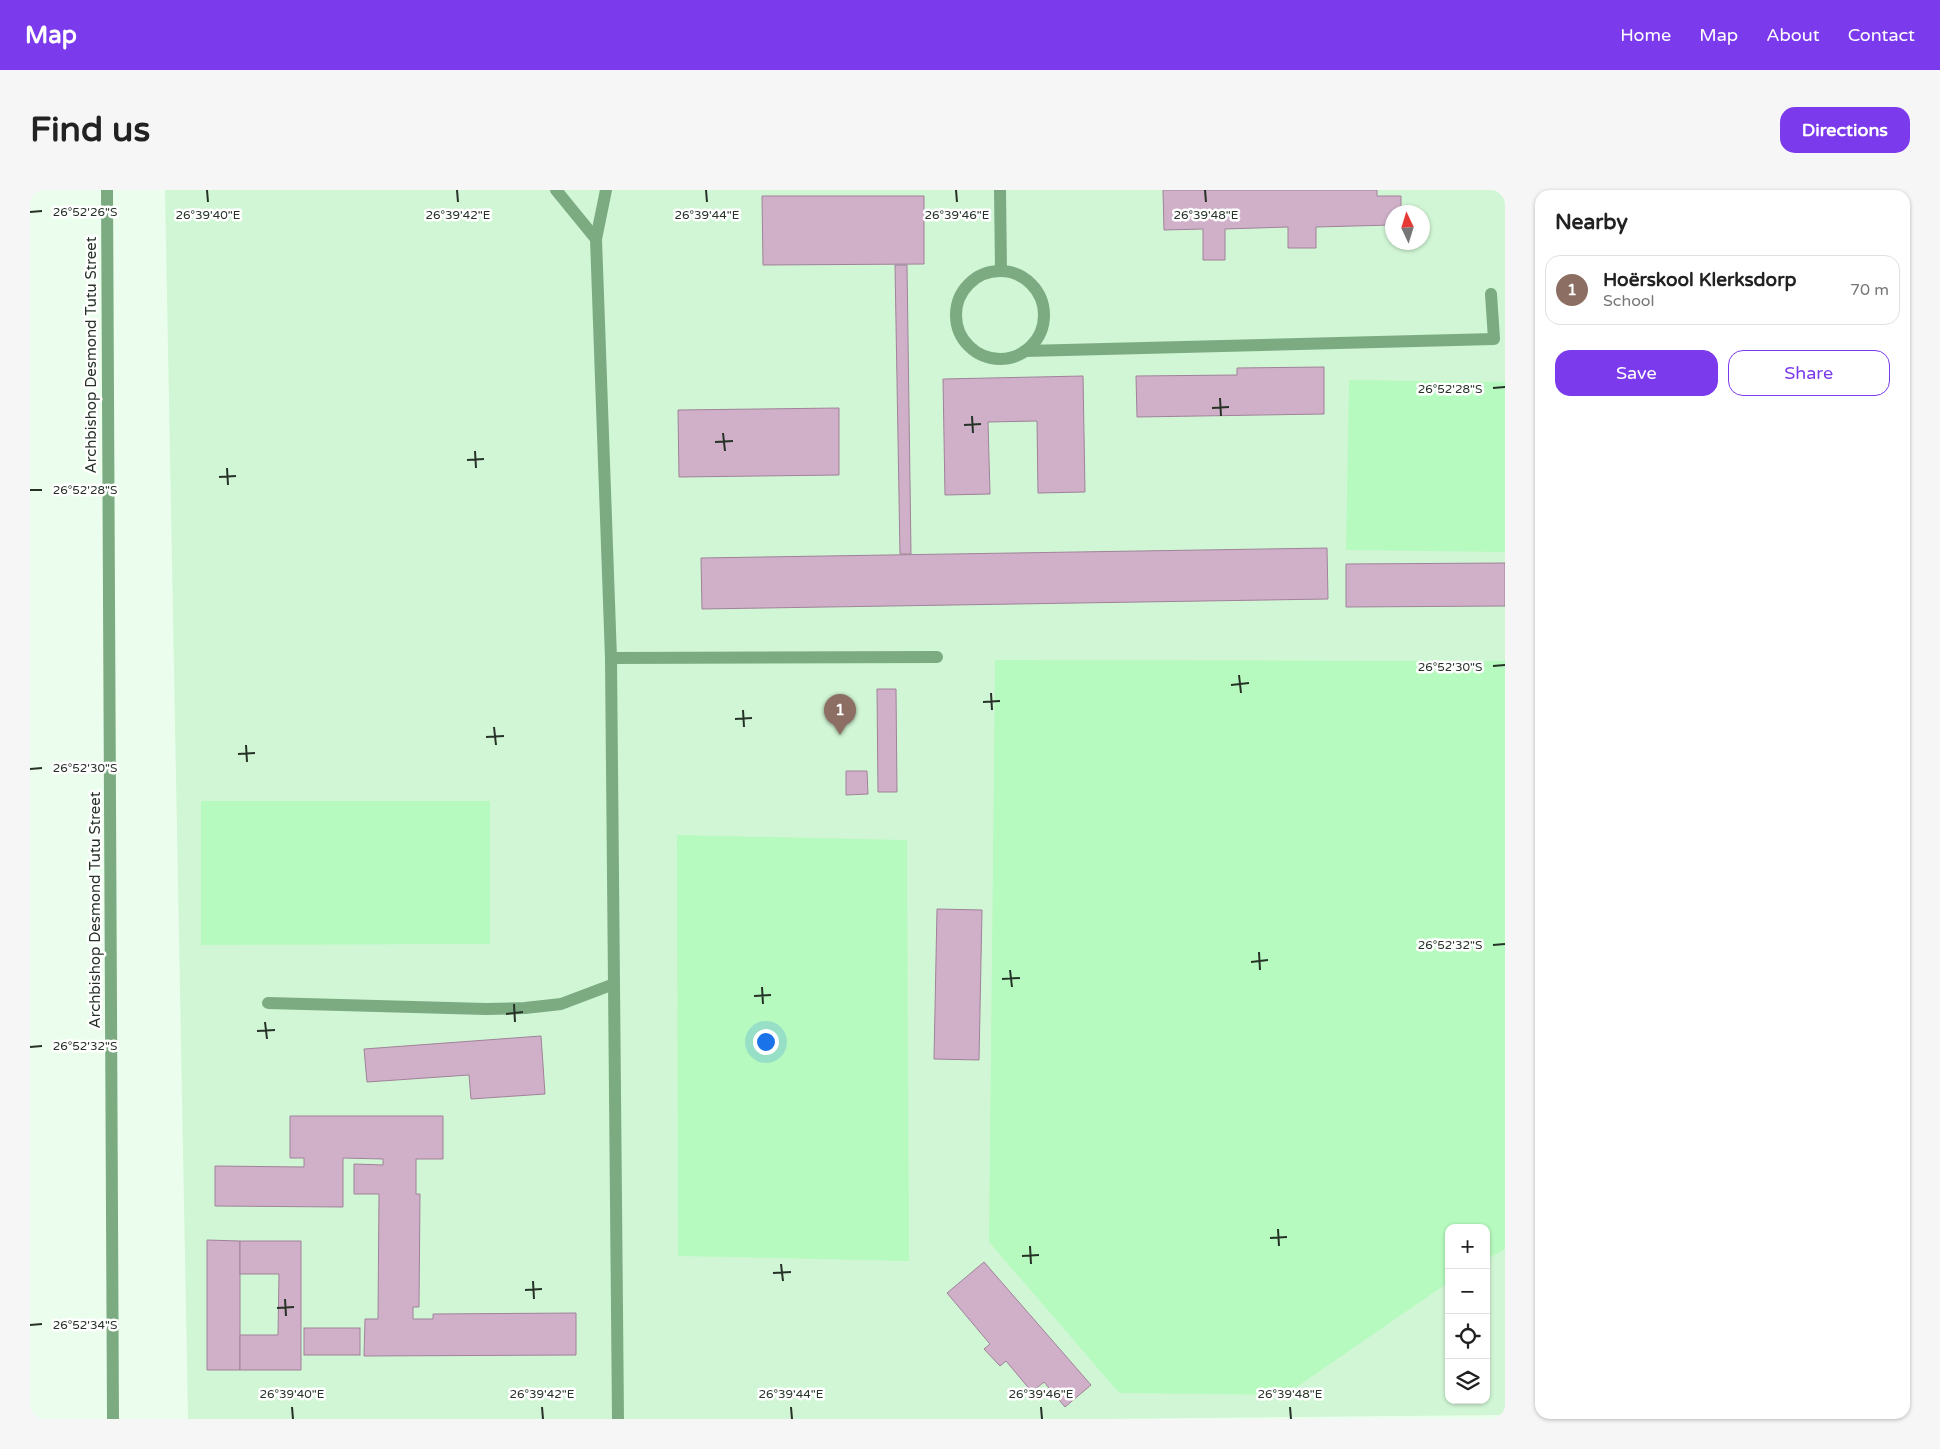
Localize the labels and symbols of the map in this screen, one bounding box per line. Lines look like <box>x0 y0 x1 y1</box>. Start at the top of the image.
text: 26°52'26"S <box>53 205 117 219</box>
north arrow <box>1385 205 1430 250</box>
text: 26°39'40"E <box>176 208 241 222</box>
text: 26°39'42"E <box>426 208 491 222</box>
text: 26°39'44"E <box>675 208 740 222</box>
text: 26°39'46"E <box>925 208 990 222</box>
text: 26°39'48"E <box>1174 208 1239 222</box>
street label: Archbishop Desmond Tutu Street <box>82 236 100 473</box>
text: 26°52'28"S <box>1418 382 1482 396</box>
text: 26°52'28"S <box>53 483 117 497</box>
text: 26°52'30"S <box>1418 660 1482 674</box>
pin: 1 <box>824 694 856 735</box>
text: 26°52'30"S <box>53 761 117 775</box>
street label: Archbishop Desmond Tutu Street <box>86 791 104 1028</box>
text: 26°52'32"S <box>1418 938 1482 952</box>
your location <box>753 1029 779 1055</box>
text: 26°52'32"S <box>53 1039 117 1053</box>
text: 26°52'34"S <box>53 1318 117 1332</box>
text: 26°39'40"E <box>260 1387 325 1401</box>
text: 26°39'42"E <box>510 1387 575 1401</box>
text: 26°39'44"E <box>759 1387 824 1401</box>
text: 26°39'46"E <box>1009 1387 1074 1401</box>
text: 26°39'48"E <box>1258 1387 1323 1401</box>

